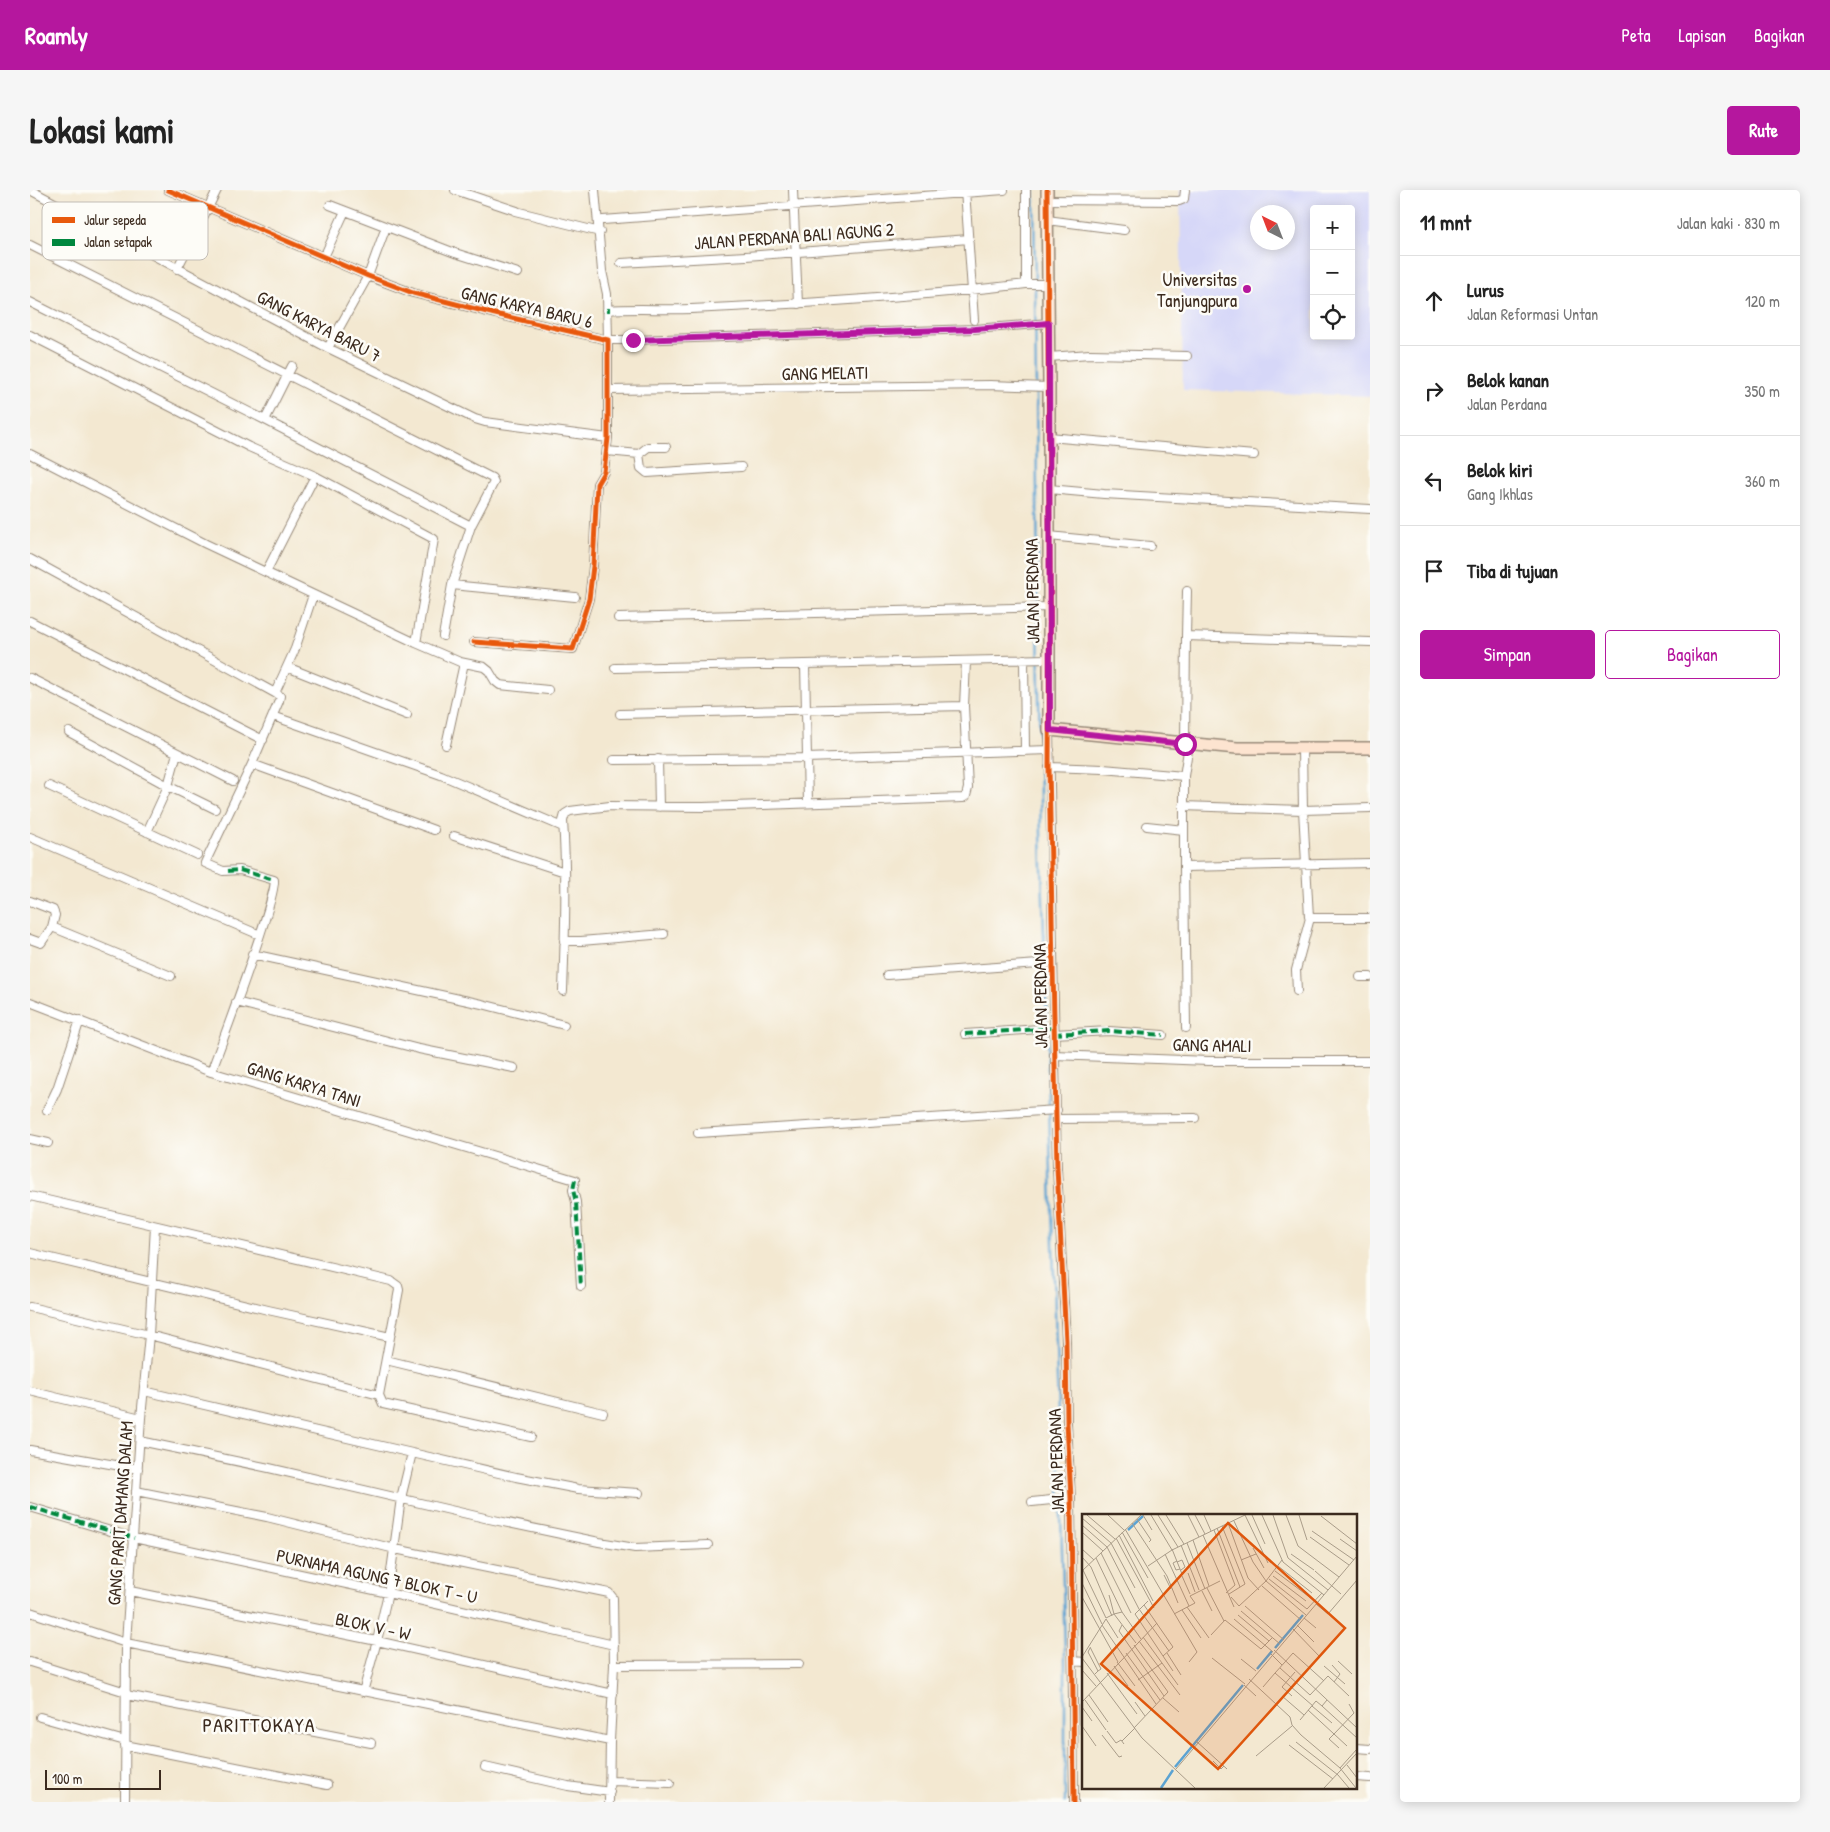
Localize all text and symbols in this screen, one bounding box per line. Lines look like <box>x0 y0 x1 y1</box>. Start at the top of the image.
text: Roamly <box>25 19 88 51</box>
text: Peta <box>1621 23 1650 48</box>
text: Lapisan <box>1678 23 1726 48</box>
text: Bagikan <box>1754 23 1805 48</box>
button: Rute <box>1727 106 1800 155</box>
text: Lokasi kami <box>30 107 175 154</box>
legend <box>42 202 208 260</box>
north arrow <box>1250 205 1295 250</box>
map controls <box>1310 205 1355 340</box>
button: + <box>1310 205 1355 250</box>
text: 11 mnt <box>1420 208 1471 237</box>
text: Jalur sepeda <box>84 210 147 230</box>
text: Jalan kaki · 830 m <box>1677 212 1780 234</box>
street label: JALAN PERDANA BALI AGUNG 2 <box>693 217 895 255</box>
text: Jalan setapak <box>84 232 152 252</box>
button: − <box>1310 250 1355 295</box>
place label: Universitas Tanjungpura <box>1157 267 1237 313</box>
text: Lurus <box>1467 277 1504 303</box>
street label: GANG KARYA BARU 6 <box>459 280 595 334</box>
marker: Universitas Tanjungpura <box>1241 283 1253 295</box>
street label: GANG KARYA BARU 7 <box>253 284 385 368</box>
icon: ahead <box>1420 287 1448 315</box>
text: 120 m <box>1745 290 1780 312</box>
button: locate <box>1310 295 1355 340</box>
text: Jalan Reformasi Untan <box>1467 303 1598 325</box>
route end <box>622 329 645 352</box>
street label: GANG MELATI <box>781 360 869 386</box>
text: Belok kanan <box>1467 367 1549 393</box>
icon: right <box>1420 377 1448 405</box>
text: 350 m <box>1744 380 1780 402</box>
text: Jalan Perdana <box>1467 393 1547 415</box>
text: Belok kiri <box>1467 457 1533 483</box>
icon: left <box>1420 467 1448 495</box>
text: 360 m <box>1745 470 1780 492</box>
text: Gang Ikhlas <box>1467 483 1533 505</box>
street label: JALAN PERDANA <box>1019 538 1045 644</box>
icon: arrive <box>1420 557 1448 585</box>
text: Tiba di tujuan <box>1467 558 1558 584</box>
button: Simpan <box>1420 630 1595 679</box>
button: Bagikan <box>1605 630 1780 679</box>
route start <box>1174 733 1197 756</box>
street label: JALAN PERDANA <box>1027 943 1053 1049</box>
street label: GANG AMALI <box>1172 1032 1252 1058</box>
street label: GANG KARYA TANI <box>244 1055 364 1113</box>
street label: JALAN PERDANA <box>1042 1408 1070 1514</box>
street label: GANG PARIT DAMANG DALAM <box>101 1420 139 1606</box>
inset map <box>1082 1514 1358 1790</box>
street label: PURNAMA AGUNG 7 BLOK T - U <box>274 1542 480 1610</box>
street label: BLOK V - W <box>333 1606 413 1646</box>
district label: PARITTOKAYA <box>203 1711 315 1738</box>
scale bar <box>45 1767 161 1790</box>
text: 100 m <box>52 1769 82 1788</box>

